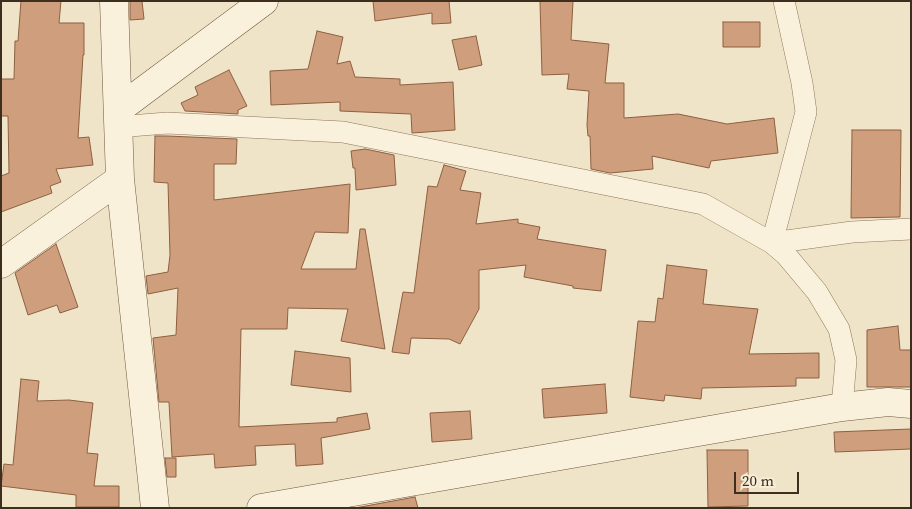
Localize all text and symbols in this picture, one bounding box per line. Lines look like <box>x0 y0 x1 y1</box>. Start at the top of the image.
scale bar <box>737 462 802 494</box>
text: 20 m <box>742 470 774 491</box>

